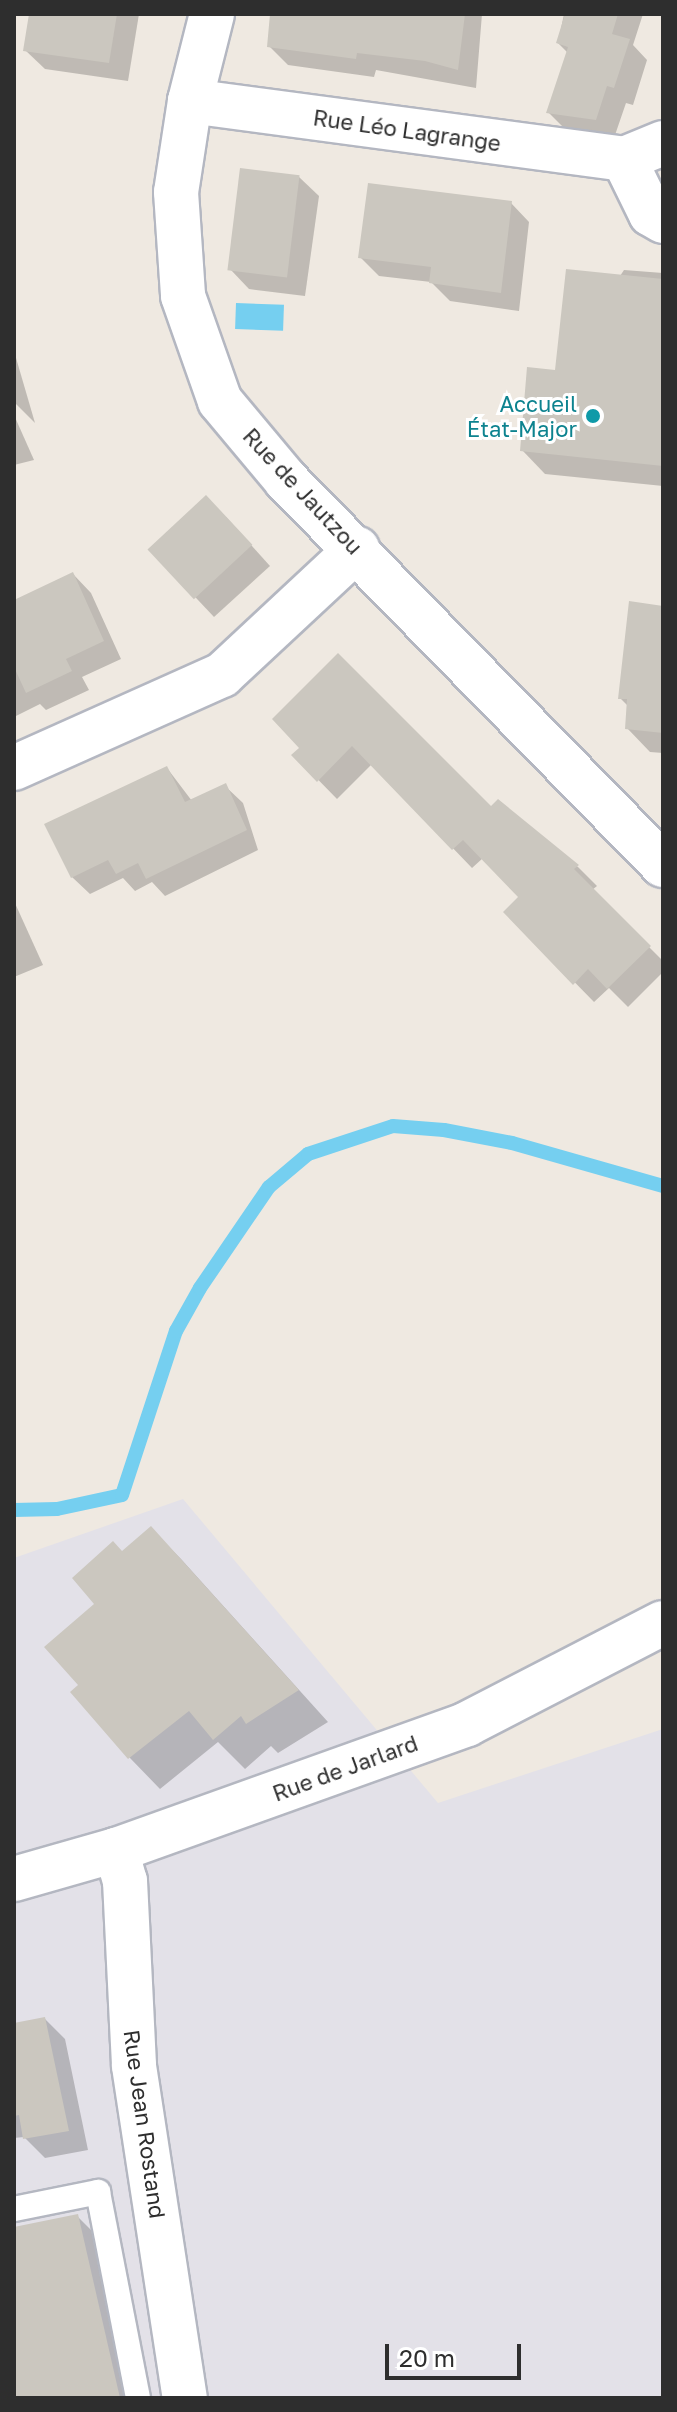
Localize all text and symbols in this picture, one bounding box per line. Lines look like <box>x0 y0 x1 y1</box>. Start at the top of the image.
street label: Rue Léo Lagrange <box>311 104 503 156</box>
place label: Accueil État-Major <box>467 390 577 442</box>
marker: Accueil État-Major <box>584 407 602 425</box>
street label: Rue de Jautzou <box>238 422 368 560</box>
street label: Rue de Jarlard <box>269 1730 421 1806</box>
street label: Rue Jean Rostand <box>119 2028 171 2220</box>
scale bar <box>389 2328 525 2378</box>
text: 20 m <box>399 2343 455 2372</box>

